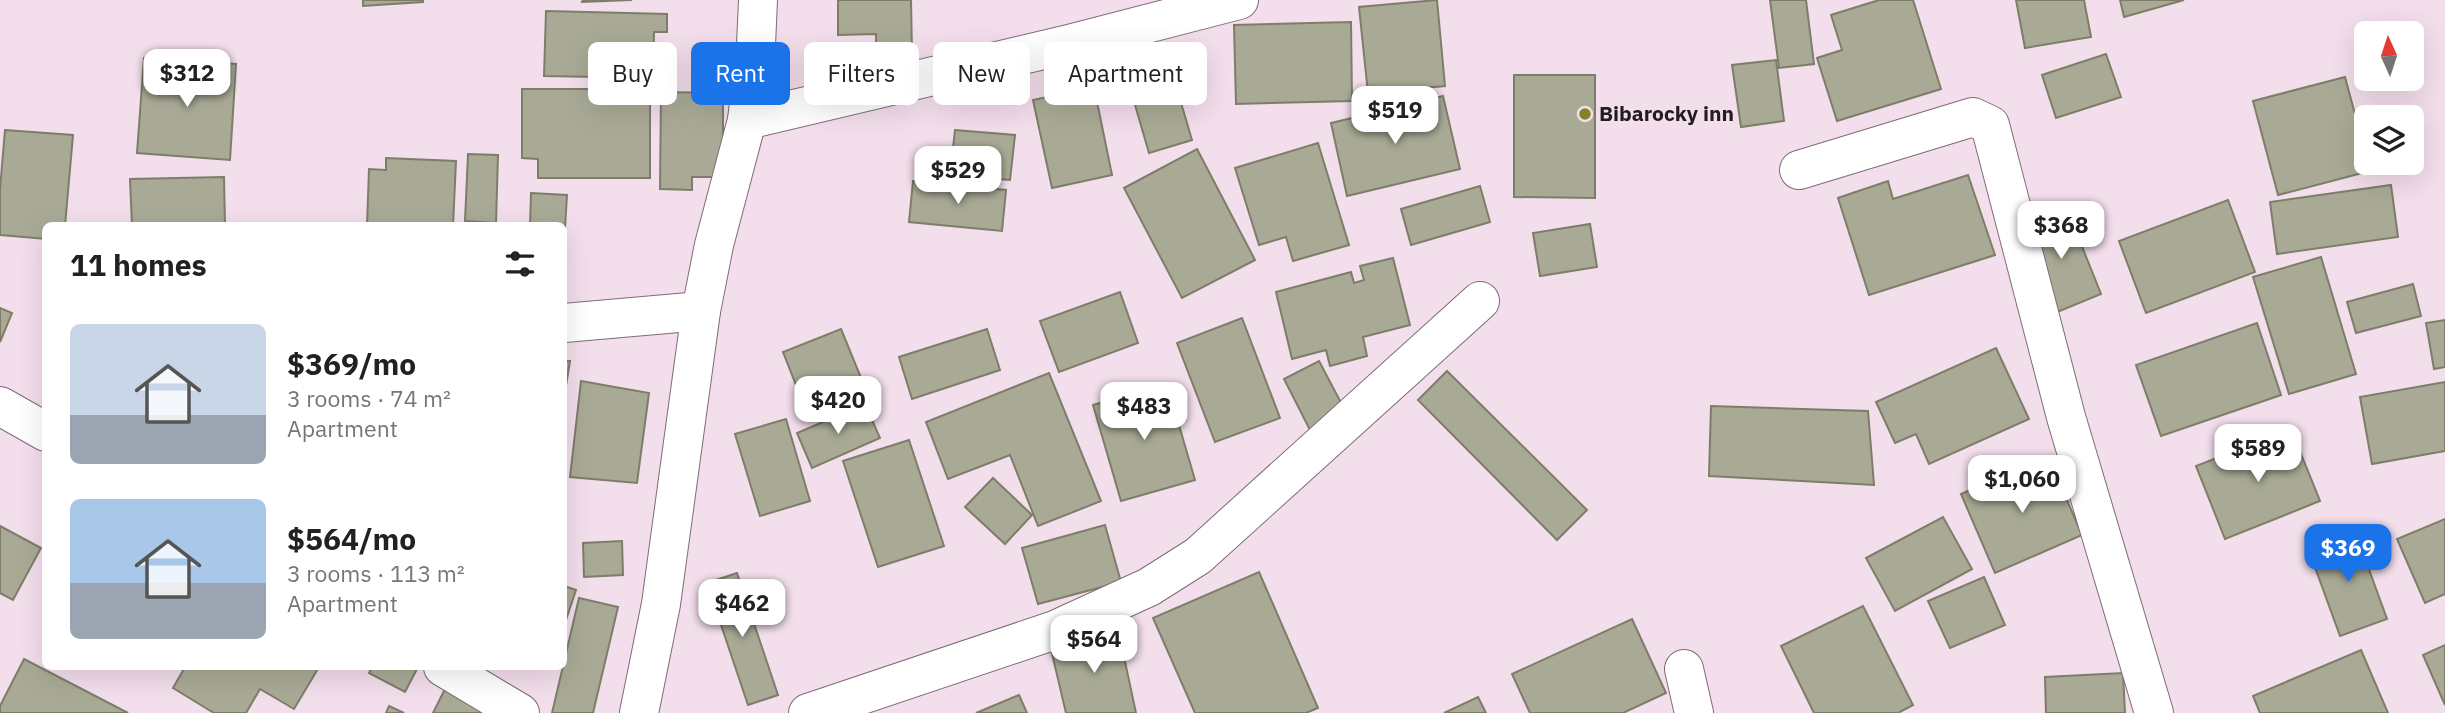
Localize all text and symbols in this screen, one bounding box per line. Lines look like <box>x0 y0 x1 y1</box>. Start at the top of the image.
north arrow <box>2354 21 2424 91</box>
map controls <box>2354 21 2424 175</box>
chip: Buy <box>588 42 677 105</box>
chip: Rent <box>691 42 790 105</box>
chip: Filters <box>804 42 919 105</box>
chip: New <box>933 42 1030 105</box>
chip: Apartment <box>1044 42 1207 105</box>
pin: $312 <box>146 50 228 109</box>
text: $312 <box>159 57 215 87</box>
pin: $519 <box>1354 86 1436 146</box>
text: $519 <box>1367 94 1423 124</box>
place label: Bibarocky inn <box>1599 99 1734 127</box>
button: layers <box>2354 105 2424 175</box>
marker: Bibarocky inn <box>1577 106 1593 122</box>
pin: $529 <box>917 146 999 206</box>
text: $529 <box>930 154 986 184</box>
pin: $368 <box>2020 202 2102 261</box>
text: $368 <box>2033 209 2089 239</box>
text: 11 homes <box>70 245 207 284</box>
icon: filters <box>501 245 539 283</box>
text: $369/mo <box>287 344 416 383</box>
icon: home <box>126 352 210 436</box>
pin: $420 <box>797 376 879 436</box>
pin: $483 <box>1103 382 1185 442</box>
text: 3 rooms · 74 m² <box>287 383 451 413</box>
text: $420 <box>810 384 866 414</box>
text: $483 <box>1116 390 1172 420</box>
text: Apartment <box>287 413 398 443</box>
pin: $589 <box>2217 424 2299 484</box>
text: $589 <box>2230 432 2286 462</box>
pin: $1,060 <box>1965 456 2079 515</box>
text: $1,060 <box>1984 463 2060 493</box>
text: $564/mo <box>287 519 416 558</box>
pin: $369 <box>2307 524 2389 584</box>
icon: home <box>126 527 210 611</box>
text: $369 <box>2320 532 2376 562</box>
text: 3 rooms · 113 m² <box>287 558 465 588</box>
pin: $462 <box>701 580 783 639</box>
text: $462 <box>714 587 770 617</box>
text: Apartment <box>287 588 398 618</box>
pin: $564 <box>1053 616 1135 675</box>
text: $564 <box>1066 623 1122 653</box>

